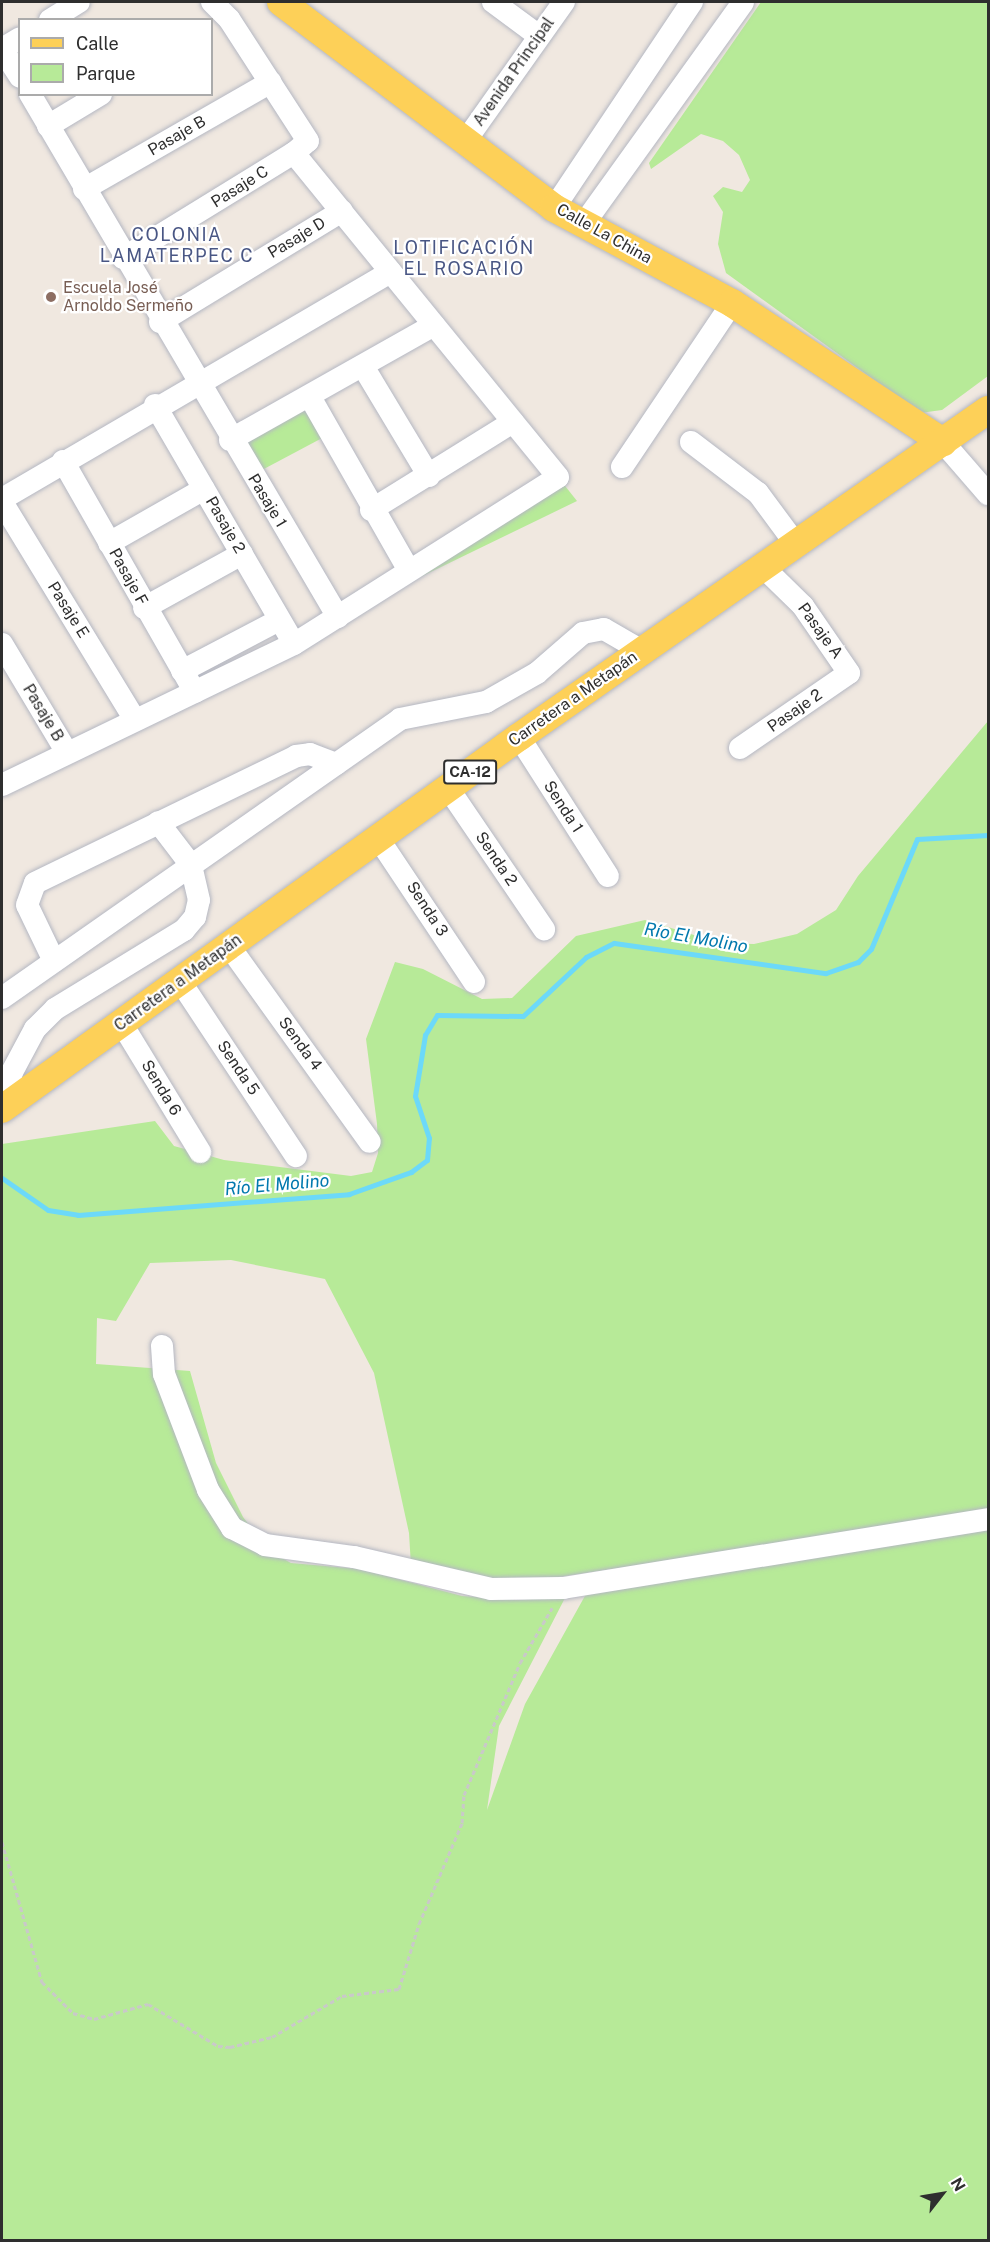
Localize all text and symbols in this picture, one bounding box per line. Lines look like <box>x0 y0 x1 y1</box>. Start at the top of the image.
street label: Avenida Principal <box>469 14 559 130</box>
legend <box>18 18 213 96</box>
text: Calle <box>76 33 119 54</box>
text: Parque <box>76 63 136 84</box>
street label: Pasaje B <box>145 112 209 160</box>
street label: Pasaje C <box>208 162 272 212</box>
street label: Calle La China <box>553 200 655 268</box>
street label: Pasaje D <box>265 213 329 263</box>
district label: COLONIA LAMATERPEC C <box>100 225 254 268</box>
district label: LOTIFICACIÓN EL ROSARIO <box>393 238 535 280</box>
place label: Escuela José Arnoldo Sermeño <box>63 278 193 316</box>
marker: Escuela José Arnoldo Sermeño <box>44 290 58 304</box>
street label: Pasaje 1 <box>243 471 291 531</box>
street label: Pasaje 2 <box>201 493 249 557</box>
street label: Pasaje F <box>104 545 152 609</box>
street label: Pasaje E <box>43 578 93 642</box>
street label: Pasaje A <box>793 599 847 663</box>
street label: Carretera a Metapán <box>505 647 641 751</box>
street label: Pasaje B <box>18 681 68 745</box>
street label: Pasaje 2 <box>764 685 826 737</box>
road number: CA-12 <box>443 760 497 784</box>
street label: Senda 1 <box>539 778 587 836</box>
street label: Senda 2 <box>471 828 521 890</box>
street label: Senda 3 <box>402 878 452 940</box>
water label: Río El Molino <box>642 918 750 958</box>
street label: Carretera a Metapán <box>111 930 245 1036</box>
street label: Senda 4 <box>274 1014 326 1074</box>
street label: Senda 5 <box>213 1037 263 1099</box>
street label: Senda 6 <box>137 1057 185 1119</box>
water label: Río El Molino <box>224 1170 330 1200</box>
north arrow <box>912 2164 972 2224</box>
text: N <box>946 2174 969 2195</box>

